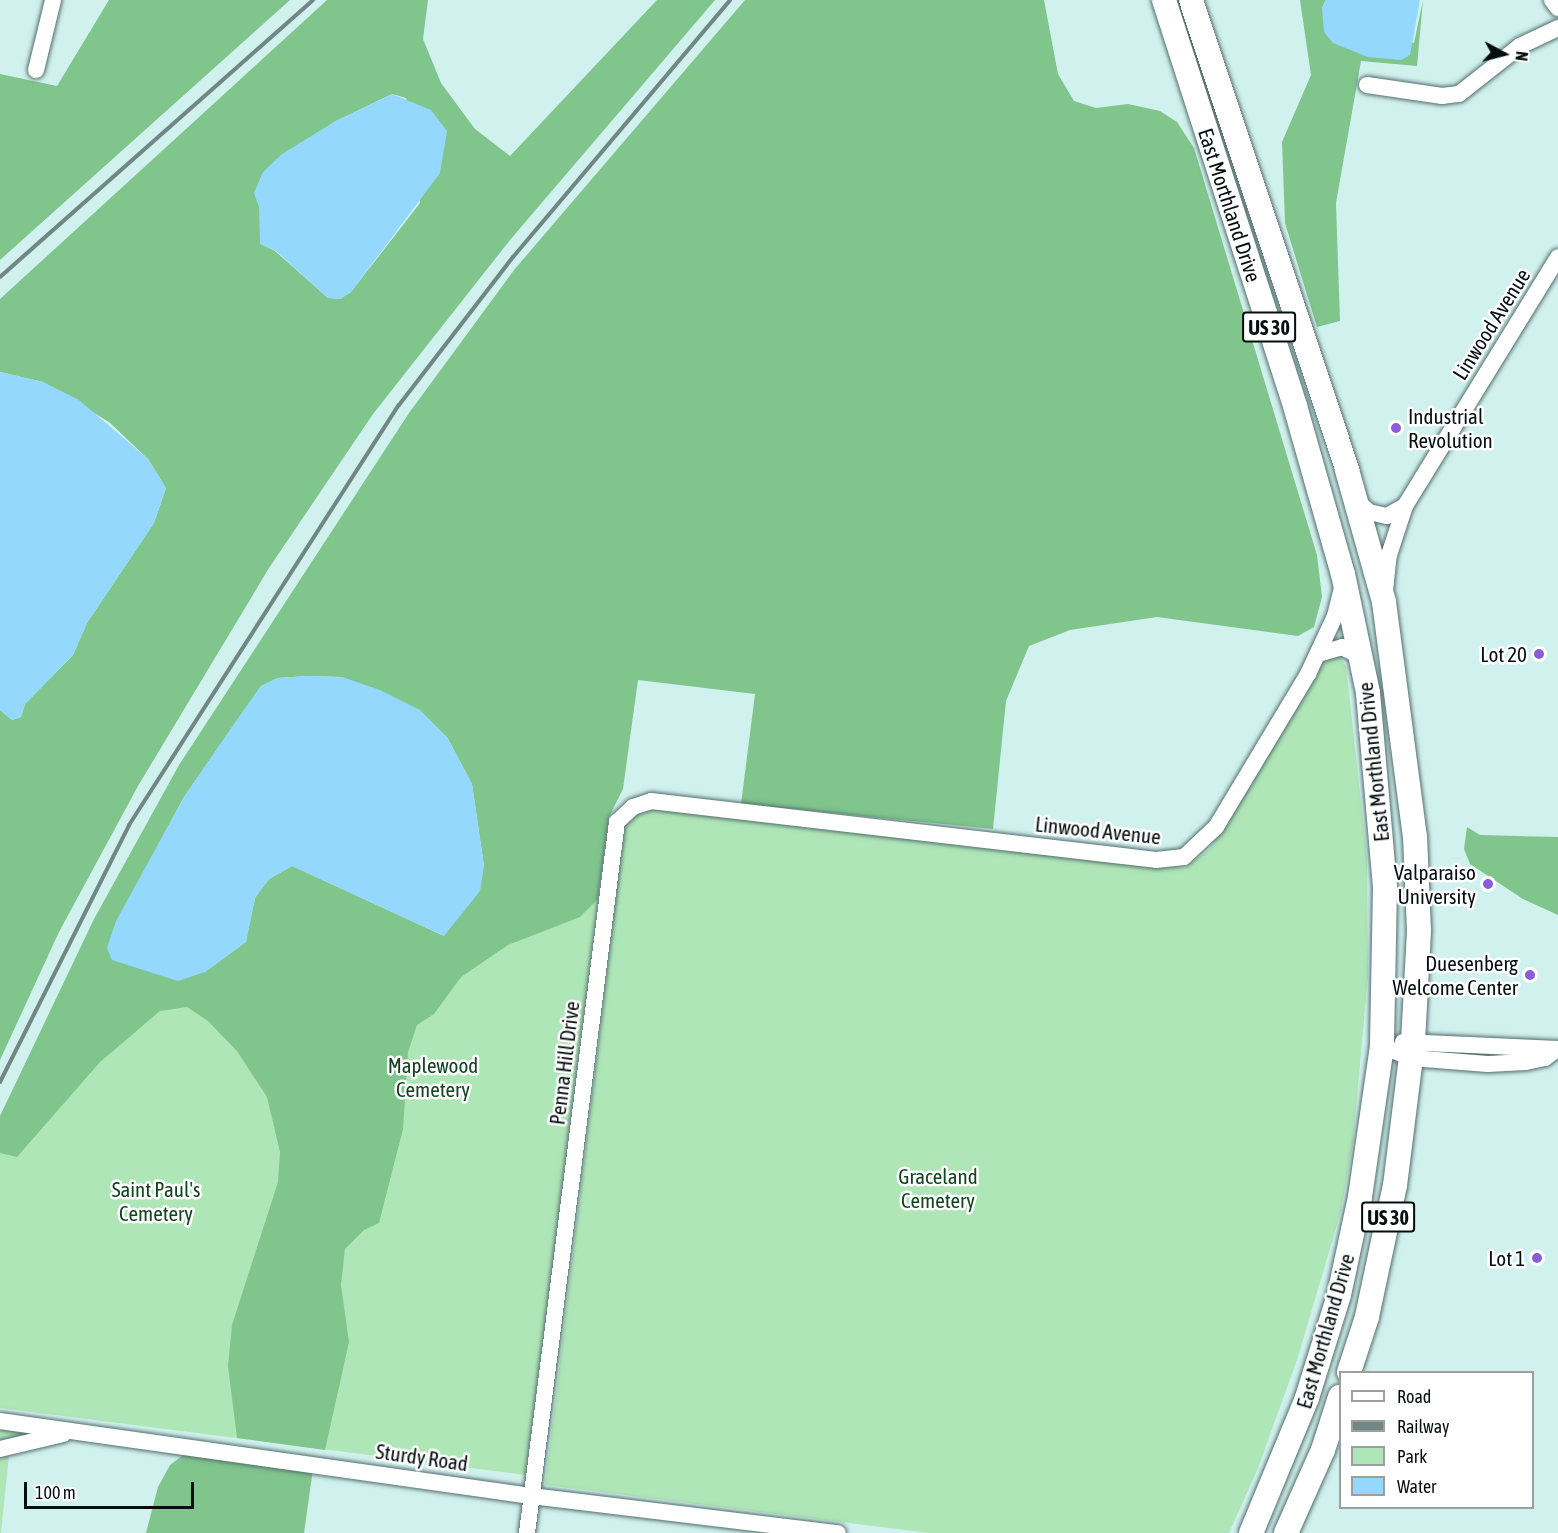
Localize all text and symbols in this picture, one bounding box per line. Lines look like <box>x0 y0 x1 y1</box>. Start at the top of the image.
north arrow <box>1474 24 1534 84</box>
text: N <box>1512 50 1531 62</box>
street label: East Morthland Drive <box>1193 125 1267 285</box>
street label: Linwood Avenue <box>1447 264 1535 384</box>
road number: US 30 <box>1242 310 1296 344</box>
place label: Industrial Revolution <box>1408 403 1493 453</box>
marker: Industrial Revolution <box>1389 421 1403 435</box>
place label: Lot 20 <box>1480 641 1527 667</box>
marker: Lot 20 <box>1532 647 1546 661</box>
street label: East Morthland Drive <box>1352 681 1394 843</box>
street label: Linwood Avenue <box>1034 811 1162 849</box>
place label: Valparaiso University <box>1394 859 1476 909</box>
marker: Valparaiso University <box>1481 877 1495 891</box>
place label: Duesenberg Welcome Center <box>1393 950 1518 1000</box>
marker: Duesenberg Welcome Center <box>1523 968 1537 982</box>
street label: Penna Hill Drive <box>544 1000 584 1126</box>
park label: Maplewood Cemetery <box>388 1052 478 1102</box>
park label: Graceland Cemetery <box>898 1163 978 1213</box>
park label: Saint Paul's Cemetery <box>112 1176 200 1226</box>
road number: US 30 <box>1361 1200 1415 1234</box>
place label: Lot 1 <box>1488 1245 1525 1271</box>
street label: East Morthland Drive <box>1291 1250 1359 1412</box>
marker: Lot 1 <box>1530 1251 1544 1265</box>
legend <box>1339 1371 1534 1509</box>
text: Road <box>1397 1386 1431 1407</box>
text: Railway <box>1397 1416 1449 1437</box>
street label: Sturdy Road <box>374 1438 470 1476</box>
text: Park <box>1397 1446 1427 1467</box>
scale bar <box>27 1470 196 1508</box>
text: Water <box>1397 1476 1436 1497</box>
text: 100 m <box>35 1482 76 1503</box>

